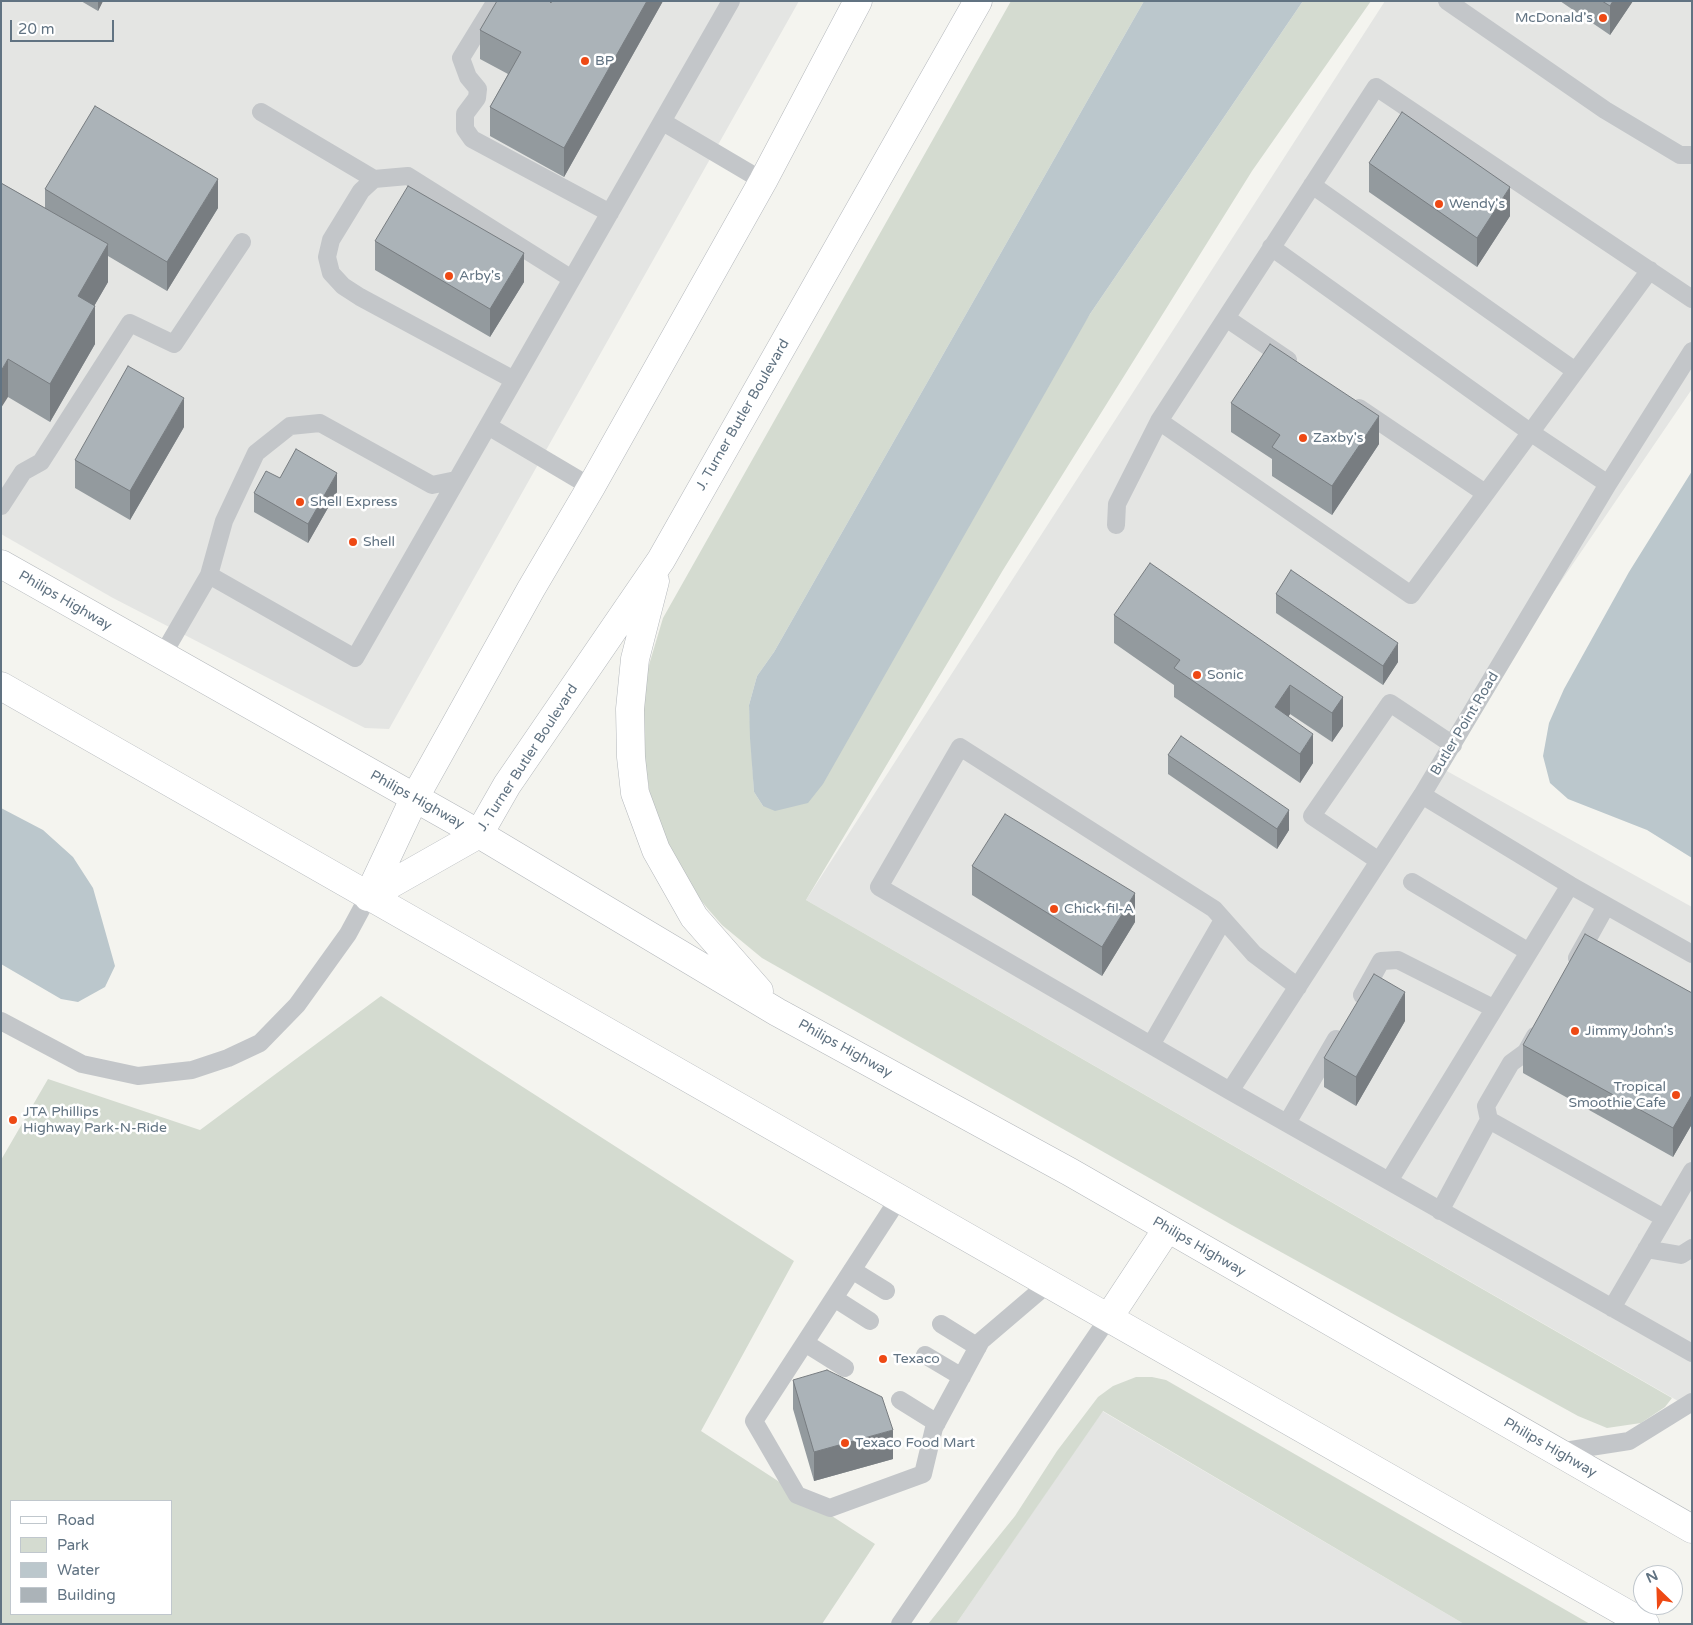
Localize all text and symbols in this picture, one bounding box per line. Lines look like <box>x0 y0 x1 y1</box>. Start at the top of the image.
scale bar <box>12 10 116 42</box>
place label: McDonald's <box>1515 10 1593 26</box>
marker: McDonald's <box>1597 12 1609 24</box>
text: 20 m <box>18 20 55 38</box>
place label: BP <box>595 53 614 69</box>
marker: BP <box>579 55 591 67</box>
place label: Wendy's <box>1449 196 1505 212</box>
marker: Wendy's <box>1433 198 1445 210</box>
place label: Arby's <box>459 268 501 284</box>
marker: Arby's <box>443 270 455 282</box>
street label: J. Turner Butler Boulevard <box>693 336 793 494</box>
place label: Zaxby's <box>1313 430 1363 446</box>
marker: Zaxby's <box>1297 432 1309 444</box>
place label: Shell Express <box>310 494 397 510</box>
marker: Shell Express <box>294 496 306 508</box>
place label: Shell <box>363 534 395 550</box>
marker: Shell <box>347 536 359 548</box>
street label: Philips Highway <box>15 567 115 635</box>
place label: Sonic <box>1207 667 1244 683</box>
marker: Sonic <box>1191 669 1203 681</box>
street label: Butler Point Road <box>1428 669 1502 779</box>
street label: J. Turner Butler Boulevard <box>474 681 582 835</box>
street label: Philips Highway <box>367 767 467 833</box>
place label: Chick-fil-A <box>1064 901 1134 917</box>
marker: Chick-fil-A <box>1048 903 1060 915</box>
street label: Philips Highway <box>795 1016 895 1082</box>
place label: Jimmy John's <box>1585 1023 1674 1039</box>
marker: Jimmy John's <box>1569 1025 1581 1037</box>
place label: Tropical Smoothie Cafe <box>1568 1079 1666 1112</box>
marker: Tropical Smoothie Cafe <box>1670 1089 1682 1101</box>
place label: JTA Phillips Highway Park-N-Ride <box>23 1104 167 1136</box>
marker: JTA Phillips Highway Park-N-Ride <box>7 1114 19 1126</box>
street label: Philips Highway <box>1149 1213 1249 1281</box>
place label: Texaco <box>893 1351 940 1367</box>
marker: Texaco <box>877 1353 889 1365</box>
street label: Philips Highway <box>1500 1414 1600 1482</box>
place label: Texaco Food Mart <box>855 1435 975 1451</box>
marker: Texaco Food Mart <box>839 1437 851 1449</box>
legend <box>10 1500 172 1615</box>
text: Road <box>57 1511 95 1529</box>
text: Park <box>57 1536 89 1554</box>
text: Water <box>57 1561 100 1579</box>
north arrow <box>1633 1565 1683 1615</box>
text: N <box>1644 1567 1661 1587</box>
text: Building <box>57 1586 116 1604</box>

